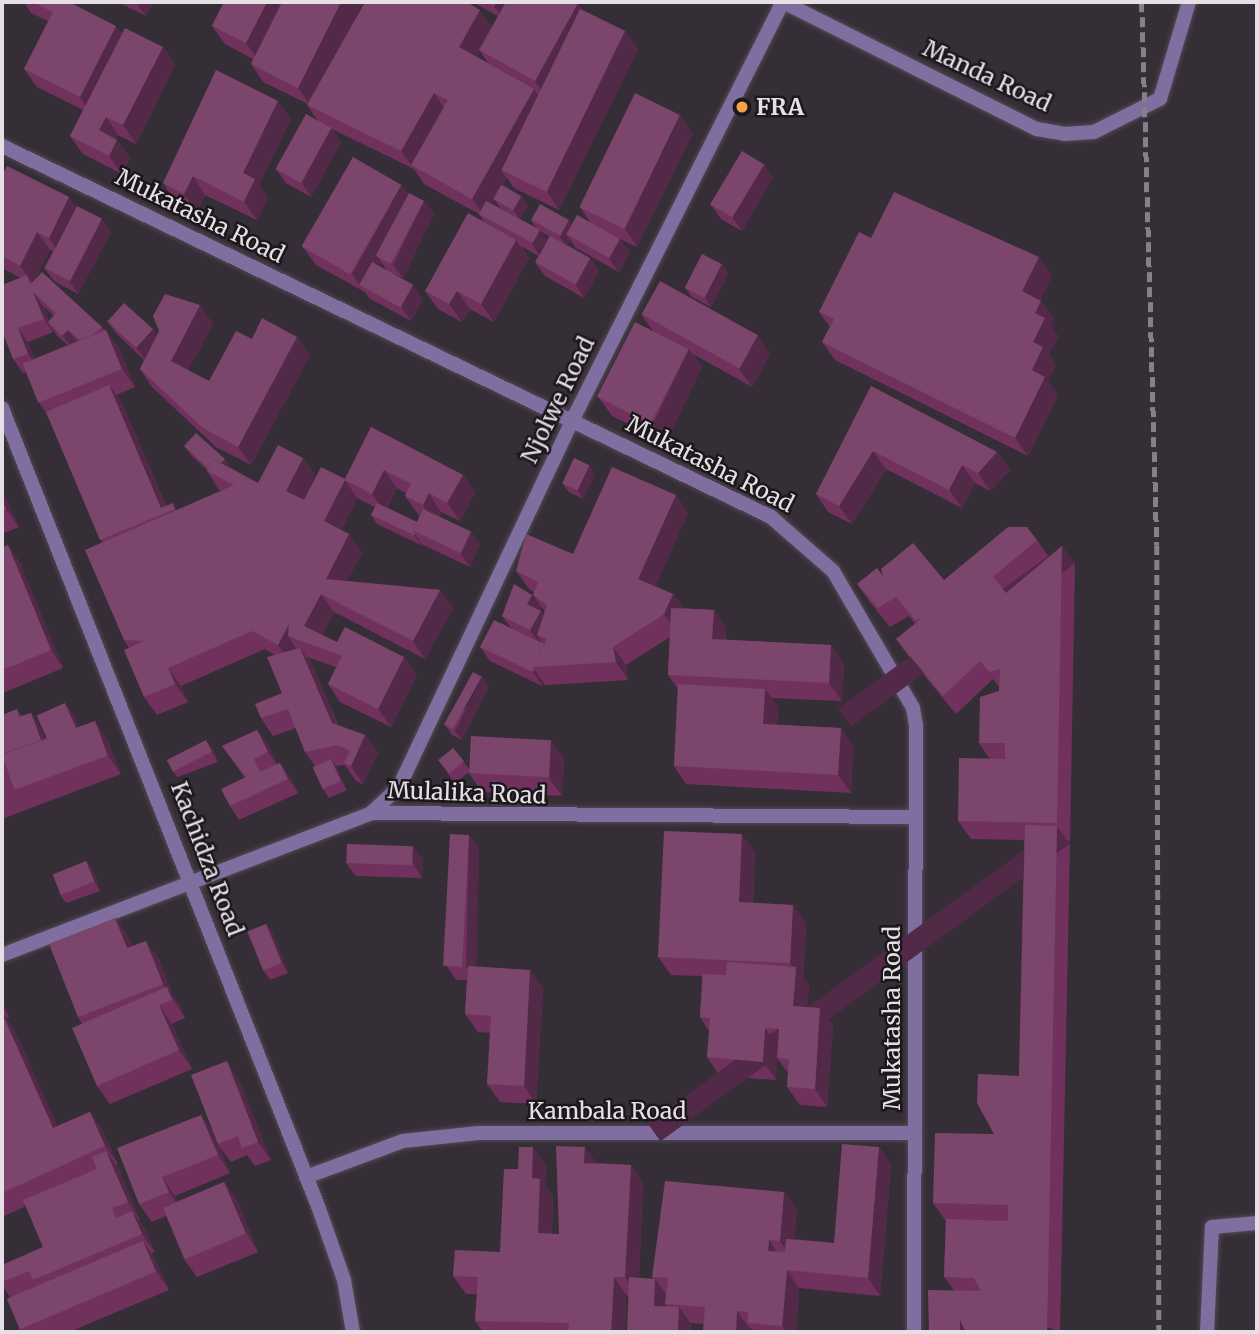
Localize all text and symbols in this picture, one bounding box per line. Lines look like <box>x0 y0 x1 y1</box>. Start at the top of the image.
street label: Manda Road <box>919 34 1055 118</box>
place label: FRA <box>756 93 804 121</box>
marker: FRA <box>734 99 750 115</box>
street label: Mukatasha Road <box>111 163 289 269</box>
street label: Njolwe Road <box>515 332 601 468</box>
street label: Mukatasha Road <box>622 410 798 518</box>
street label: Mulalika Road <box>387 776 547 810</box>
street label: Kachidza Road <box>165 778 249 940</box>
street label: Mukatasha Road <box>878 926 906 1110</box>
street label: Kambala Road <box>528 1097 686 1125</box>

